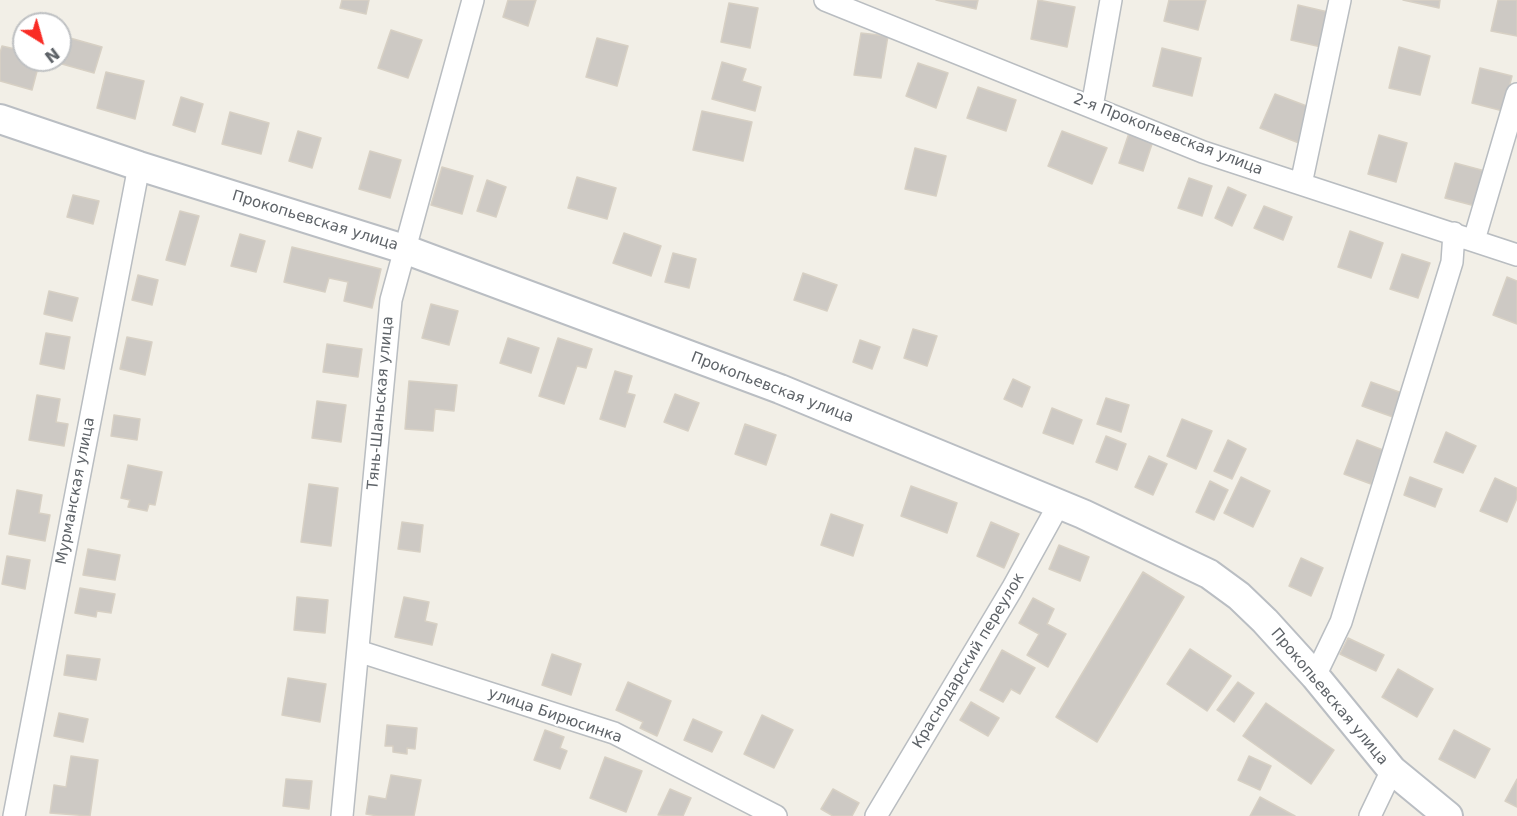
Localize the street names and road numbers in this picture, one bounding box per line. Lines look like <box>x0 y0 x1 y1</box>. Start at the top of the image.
street label: 2-я Прокопьевская улица <box>1071 90 1265 180</box>
street label: Прокопьевская улица <box>230 187 400 255</box>
street label: Тянь-Шаньская улица <box>364 316 398 490</box>
street label: Прокопьевская улица <box>688 349 856 427</box>
street label: Мурманская улица <box>53 416 99 566</box>
street label: Краснодарский переулок <box>909 570 1029 752</box>
street label: Прокопьевская улица <box>1267 625 1391 769</box>
street label: улица Бирюсинка <box>486 685 624 747</box>

